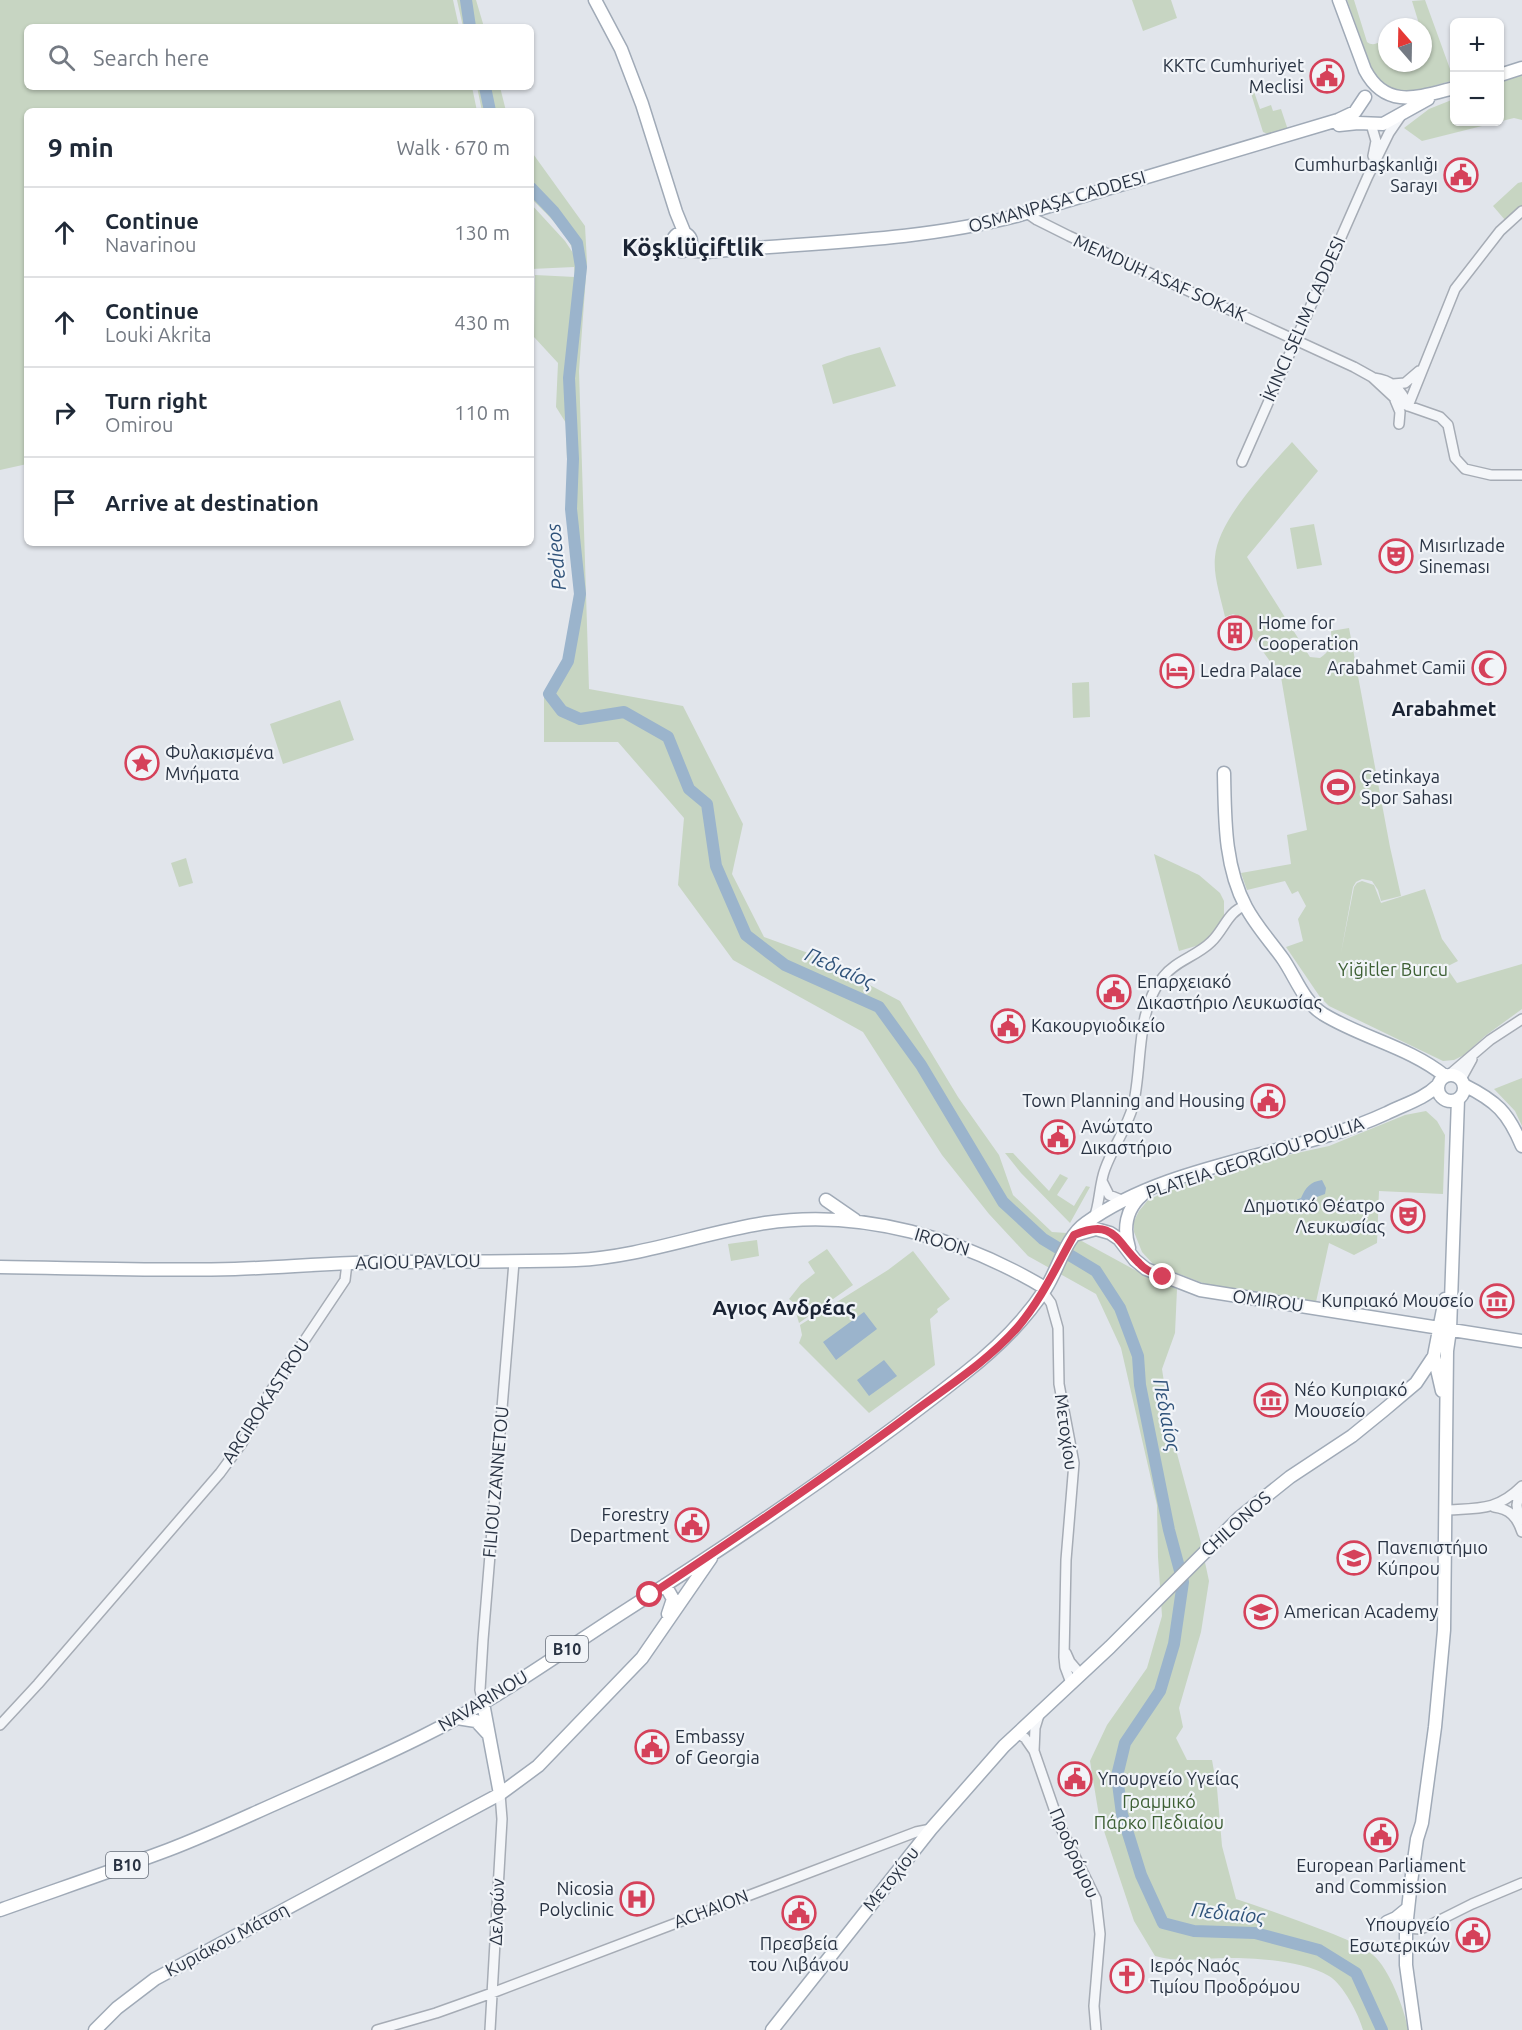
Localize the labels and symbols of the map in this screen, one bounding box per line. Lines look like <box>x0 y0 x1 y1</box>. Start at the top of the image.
north arrow <box>1378 18 1432 72</box>
place label: KKTC Cumhuriyet Meclisi <box>1163 55 1304 96</box>
public building icon: KKTC Cumhuriyet Meclisi <box>1309 58 1345 94</box>
place label: Cumhurbaşkanlığı Sarayı <box>1294 154 1438 195</box>
public building icon: Cumhurbaşkanlığı Sarayı <box>1443 157 1479 193</box>
street label: OSMANPAŞA CADDESI <box>966 166 1148 236</box>
street label: MEMDUH ASAF SOKAK <box>1071 230 1250 324</box>
street label: İKINCI SELIM CADDESI <box>1258 233 1349 404</box>
district label: Köşklüçiftlik <box>622 234 764 261</box>
water label: Pedieos <box>541 522 570 591</box>
place label: Mısırlızade Sineması <box>1419 535 1505 576</box>
theatre icon: Mısırlızade Sineması <box>1378 538 1414 574</box>
place label: Home for Cooperation <box>1258 612 1359 653</box>
building icon: Home for Cooperation <box>1217 615 1253 651</box>
mosque icon: Arabahmet Camii <box>1471 650 1507 686</box>
hotel icon: Ledra Palace <box>1159 653 1195 689</box>
place label: Arabahmet Camii <box>1327 657 1466 677</box>
place label: Ledra Palace <box>1200 660 1302 680</box>
district label: Arabahmet <box>1392 697 1497 720</box>
place label: Φυλακισμένα Μνήματα <box>165 742 274 783</box>
place icon: Φυλακισμένα Μνήματα <box>124 745 160 781</box>
place label: Çetinkaya Spor Sahası <box>1361 766 1453 807</box>
sports icon: Çetinkaya Spor Sahası <box>1320 769 1356 805</box>
water label: Πεδιαίος <box>802 942 880 994</box>
park label: Yiğitler Burcu <box>1338 959 1448 979</box>
place label: Επαρχειακό Δικαστήριο Λευκωσίας <box>1137 971 1322 1013</box>
public building icon: Επαρχειακό Δικαστήριο Λευκωσίας <box>1096 974 1132 1010</box>
public building icon: Κακουργιοδικείο <box>990 1008 1026 1044</box>
place label: Κακουργιοδικείο <box>1031 1015 1165 1035</box>
public building icon: Town Planning and Housing <box>1250 1083 1286 1119</box>
place label: Town Planning and Housing <box>1022 1090 1245 1110</box>
street label: PLATEIA GEORGIOU POULIA <box>1143 1112 1366 1202</box>
place label: Ανώτατο Δικαστήριο <box>1081 1116 1172 1157</box>
public building icon: Ανώτατο Δικαστήριο <box>1040 1119 1076 1155</box>
place label: Δημοτικό Θέατρο Λευκωσίας <box>1244 1195 1385 1237</box>
theatre icon: Δημοτικό Θέατρο Λευκωσίας <box>1390 1198 1426 1234</box>
street label: IROON <box>912 1223 972 1259</box>
street label: AGIOU PAVLOU <box>355 1250 481 1272</box>
route end <box>1149 1263 1175 1289</box>
museum icon: Κυπριακό Μουσείο <box>1479 1283 1515 1319</box>
street label: OMIROU <box>1231 1285 1305 1315</box>
place label: Κυπριακό Μουσείο <box>1321 1290 1474 1310</box>
district label: Αγιος Ανδρέας <box>712 1295 856 1319</box>
street label: ARGIROKASTROU <box>217 1334 313 1467</box>
water label: Πεδιαίος <box>1149 1377 1186 1455</box>
place label: Νέο Κυπριακό Μουσείο <box>1294 1379 1407 1420</box>
museum icon: Νέο Κυπριακό Μουσείο <box>1253 1382 1289 1418</box>
street label: Μετοχίου <box>1052 1392 1082 1471</box>
street label: FILIOU ZANNETOU <box>478 1405 512 1559</box>
street label: CHILONOS <box>1196 1487 1274 1560</box>
place label: Forestry Department <box>570 1504 669 1545</box>
public building icon: Forestry Department <box>674 1507 710 1543</box>
place label: Πανεπιστήμιο Κύπρου <box>1377 1537 1488 1578</box>
school or university icon: Πανεπιστήμιο Κύπρου <box>1336 1540 1372 1576</box>
route start <box>636 1581 662 1607</box>
school or university icon: American Academy <box>1243 1594 1279 1630</box>
place label: American Academy <box>1284 1601 1439 1621</box>
road number: B10 <box>546 1636 588 1662</box>
street label: NAVARINOU <box>434 1666 531 1735</box>
place label: Embassy of Georgia <box>675 1726 760 1767</box>
public building icon: Embassy of Georgia <box>634 1729 670 1765</box>
public building icon: Υπουργείο Υγείας <box>1057 1761 1093 1797</box>
place label: Υπουργείο Υγείας <box>1098 1768 1238 1789</box>
park label: Γραμμικό Πάρκο Πεδιαίου <box>1094 1791 1224 1832</box>
street label: Προδρόμου <box>1046 1804 1104 1901</box>
public building icon: European Parliament and Commission <box>1363 1817 1399 1853</box>
street label: Μετοχίου <box>858 1842 922 1915</box>
road number: B10 <box>106 1852 148 1878</box>
place label: European Parliament and Commission <box>1296 1855 1466 1896</box>
street label: Δελφών <box>485 1878 507 1946</box>
place label: Nicosia Polyclinic <box>539 1878 614 1919</box>
hospital icon: Nicosia Polyclinic <box>619 1881 655 1917</box>
street label: ACHAION <box>671 1885 751 1931</box>
public building icon: Πρεσβεία του Λιβάνου <box>781 1895 817 1931</box>
water label: Πεδιαίος <box>1190 1897 1267 1928</box>
street label: Κυριάκου Μάτση <box>162 1898 292 1980</box>
place label: Υπουργείο Εσωτερικών <box>1349 1914 1450 1955</box>
public building icon: Υπουργείο Εσωτερικών <box>1455 1917 1491 1953</box>
place label: Πρεσβεία του Λιβάνου <box>749 1933 849 1974</box>
place label: Ιερός Ναός Τιμίου Προδρόμου <box>1150 1955 1300 1996</box>
church icon: Ιερός Ναός Τιμίου Προδρόμου <box>1109 1958 1145 1994</box>

